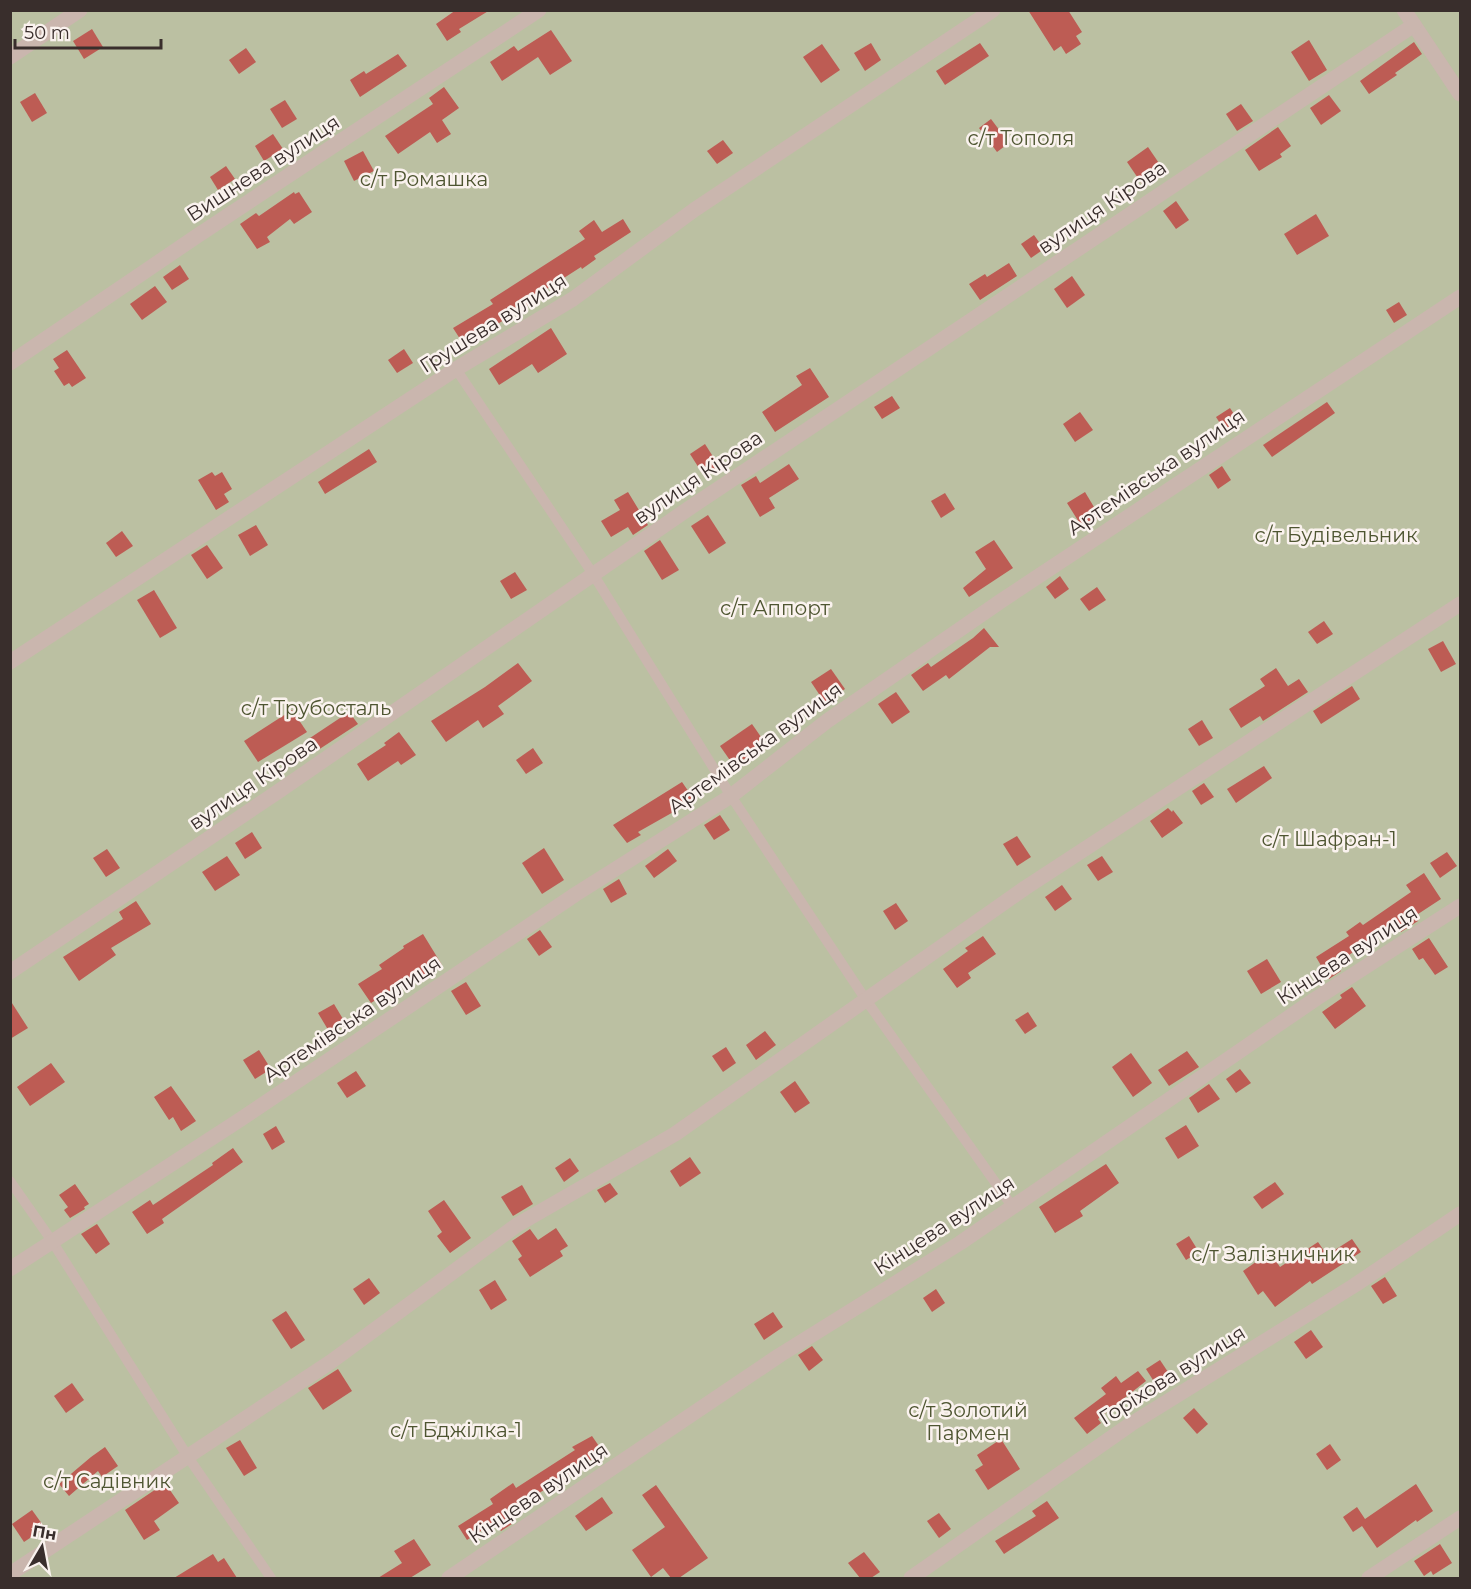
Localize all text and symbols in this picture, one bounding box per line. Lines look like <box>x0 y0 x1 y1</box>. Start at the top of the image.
scale bar <box>15 12 160 50</box>
text: 50 m <box>24 22 70 44</box>
street label: Вишнева вулиця <box>182 110 344 226</box>
park label: с/т Тополя <box>968 126 1074 150</box>
street label: вулиця Кірова <box>1033 155 1171 259</box>
park label: с/т Ромашка <box>360 167 488 191</box>
street label: Грушева вулиця <box>415 268 571 378</box>
street label: Артемівська вулиця <box>1063 404 1249 540</box>
street label: вулиця Кірова <box>629 425 767 529</box>
park label: с/т Будівельник <box>1254 523 1418 547</box>
park label: с/т Аппорт <box>720 596 831 620</box>
street label: Артемівська вулиця <box>663 677 847 819</box>
park label: с/т Трубосталь <box>241 696 391 720</box>
street label: вулиця Кірова <box>184 731 322 835</box>
park label: с/т Шафран-1 <box>1261 827 1397 851</box>
street label: Кінцева вулиця <box>1272 901 1422 1009</box>
street label: Артемівська вулиця <box>259 951 445 1087</box>
street label: Кінцева вулиця <box>869 1171 1019 1279</box>
park label: с/т Залізничник <box>1191 1242 1355 1266</box>
street label: Горіхова вулиця <box>1094 1320 1250 1430</box>
park label: с/т Золотий Пармен <box>908 1398 1028 1445</box>
park label: с/т Бджілка-1 <box>390 1418 522 1442</box>
street label: Кінцева вулиця <box>464 1437 612 1549</box>
park label: с/т Садівник <box>43 1469 171 1493</box>
north arrow <box>12 1517 72 1577</box>
text: Пн <box>31 1521 58 1544</box>

